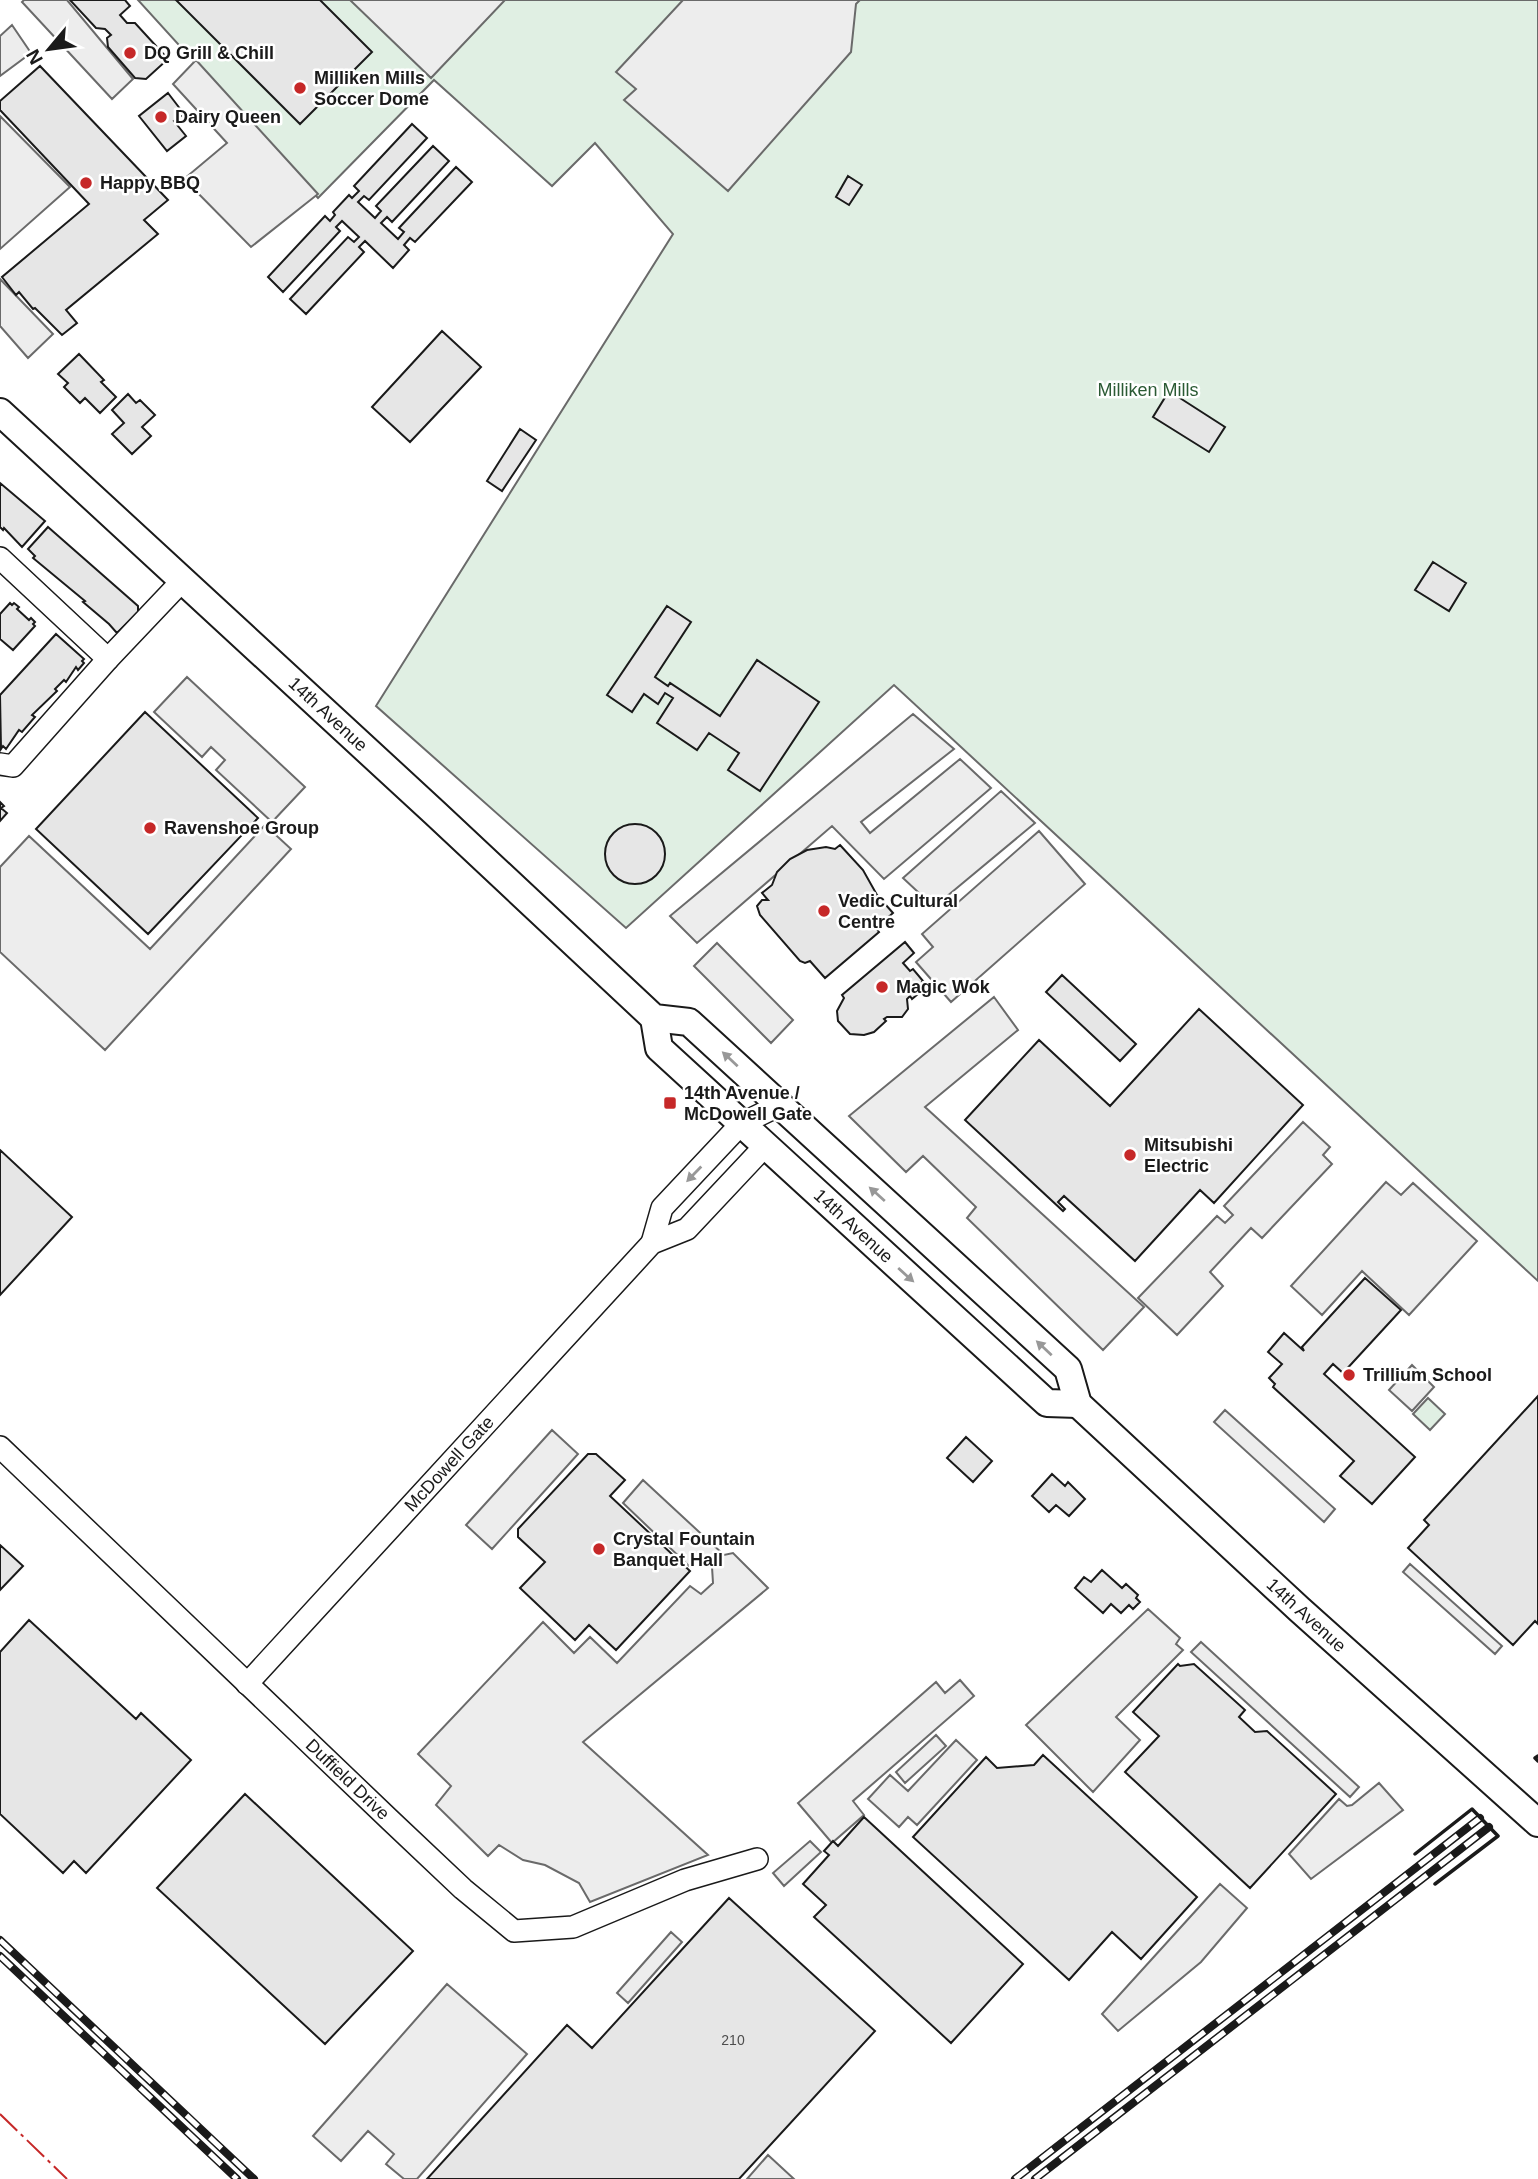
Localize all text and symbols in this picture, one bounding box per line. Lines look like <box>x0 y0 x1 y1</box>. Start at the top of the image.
north arrow <box>14 14 84 84</box>
place label: DQ Grill & Chill <box>144 43 274 63</box>
marker: DQ Grill & Chill <box>122 45 138 61</box>
text: N <box>22 46 47 68</box>
place label: Milliken Mills Soccer Dome <box>314 68 429 109</box>
marker: Milliken Mills Soccer Dome <box>292 80 308 96</box>
place label: Dairy Queen <box>175 107 281 127</box>
marker: Dairy Queen <box>153 109 169 125</box>
place label: Happy BBQ <box>100 173 200 193</box>
marker: Happy BBQ <box>78 175 94 191</box>
park label: Milliken Mills <box>1097 380 1199 400</box>
street label: 14th Avenue <box>284 673 371 755</box>
place label: Ravenshoe Group <box>164 818 319 838</box>
marker: Ravenshoe Group <box>142 820 158 836</box>
place label: Vedic Cultural Centre <box>838 891 958 932</box>
marker: Vedic Cultural Centre <box>816 903 832 919</box>
place label: Magic Wok <box>896 977 991 997</box>
marker: Magic Wok <box>874 979 890 995</box>
one-way arrow <box>721 1051 739 1067</box>
place label: 14th Avenue / McDowell Gate <box>684 1083 812 1124</box>
marker: 14th Avenue / McDowell Gate <box>662 1095 678 1111</box>
place label: Mitsubishi Electric <box>1144 1135 1233 1176</box>
marker: Mitsubishi Electric <box>1122 1147 1138 1163</box>
one-way arrow <box>687 1165 703 1182</box>
street label: 14th Avenue <box>810 1185 897 1267</box>
one-way arrow <box>868 1186 886 1202</box>
one-way arrow <box>897 1267 915 1283</box>
one-way arrow <box>1036 1340 1053 1356</box>
place label: Trillium School <box>1363 1365 1492 1385</box>
marker: Trillium School <box>1341 1367 1357 1383</box>
street label: McDowell Gate <box>401 1412 498 1516</box>
place label: Crystal Fountain Banquet Hall <box>613 1529 755 1570</box>
marker: Crystal Fountain Banquet Hall <box>591 1541 607 1557</box>
street label: 14th Avenue <box>1263 1574 1350 1656</box>
street label: Duffield Drive <box>302 1735 393 1824</box>
house number: 210 <box>721 2032 745 2048</box>

